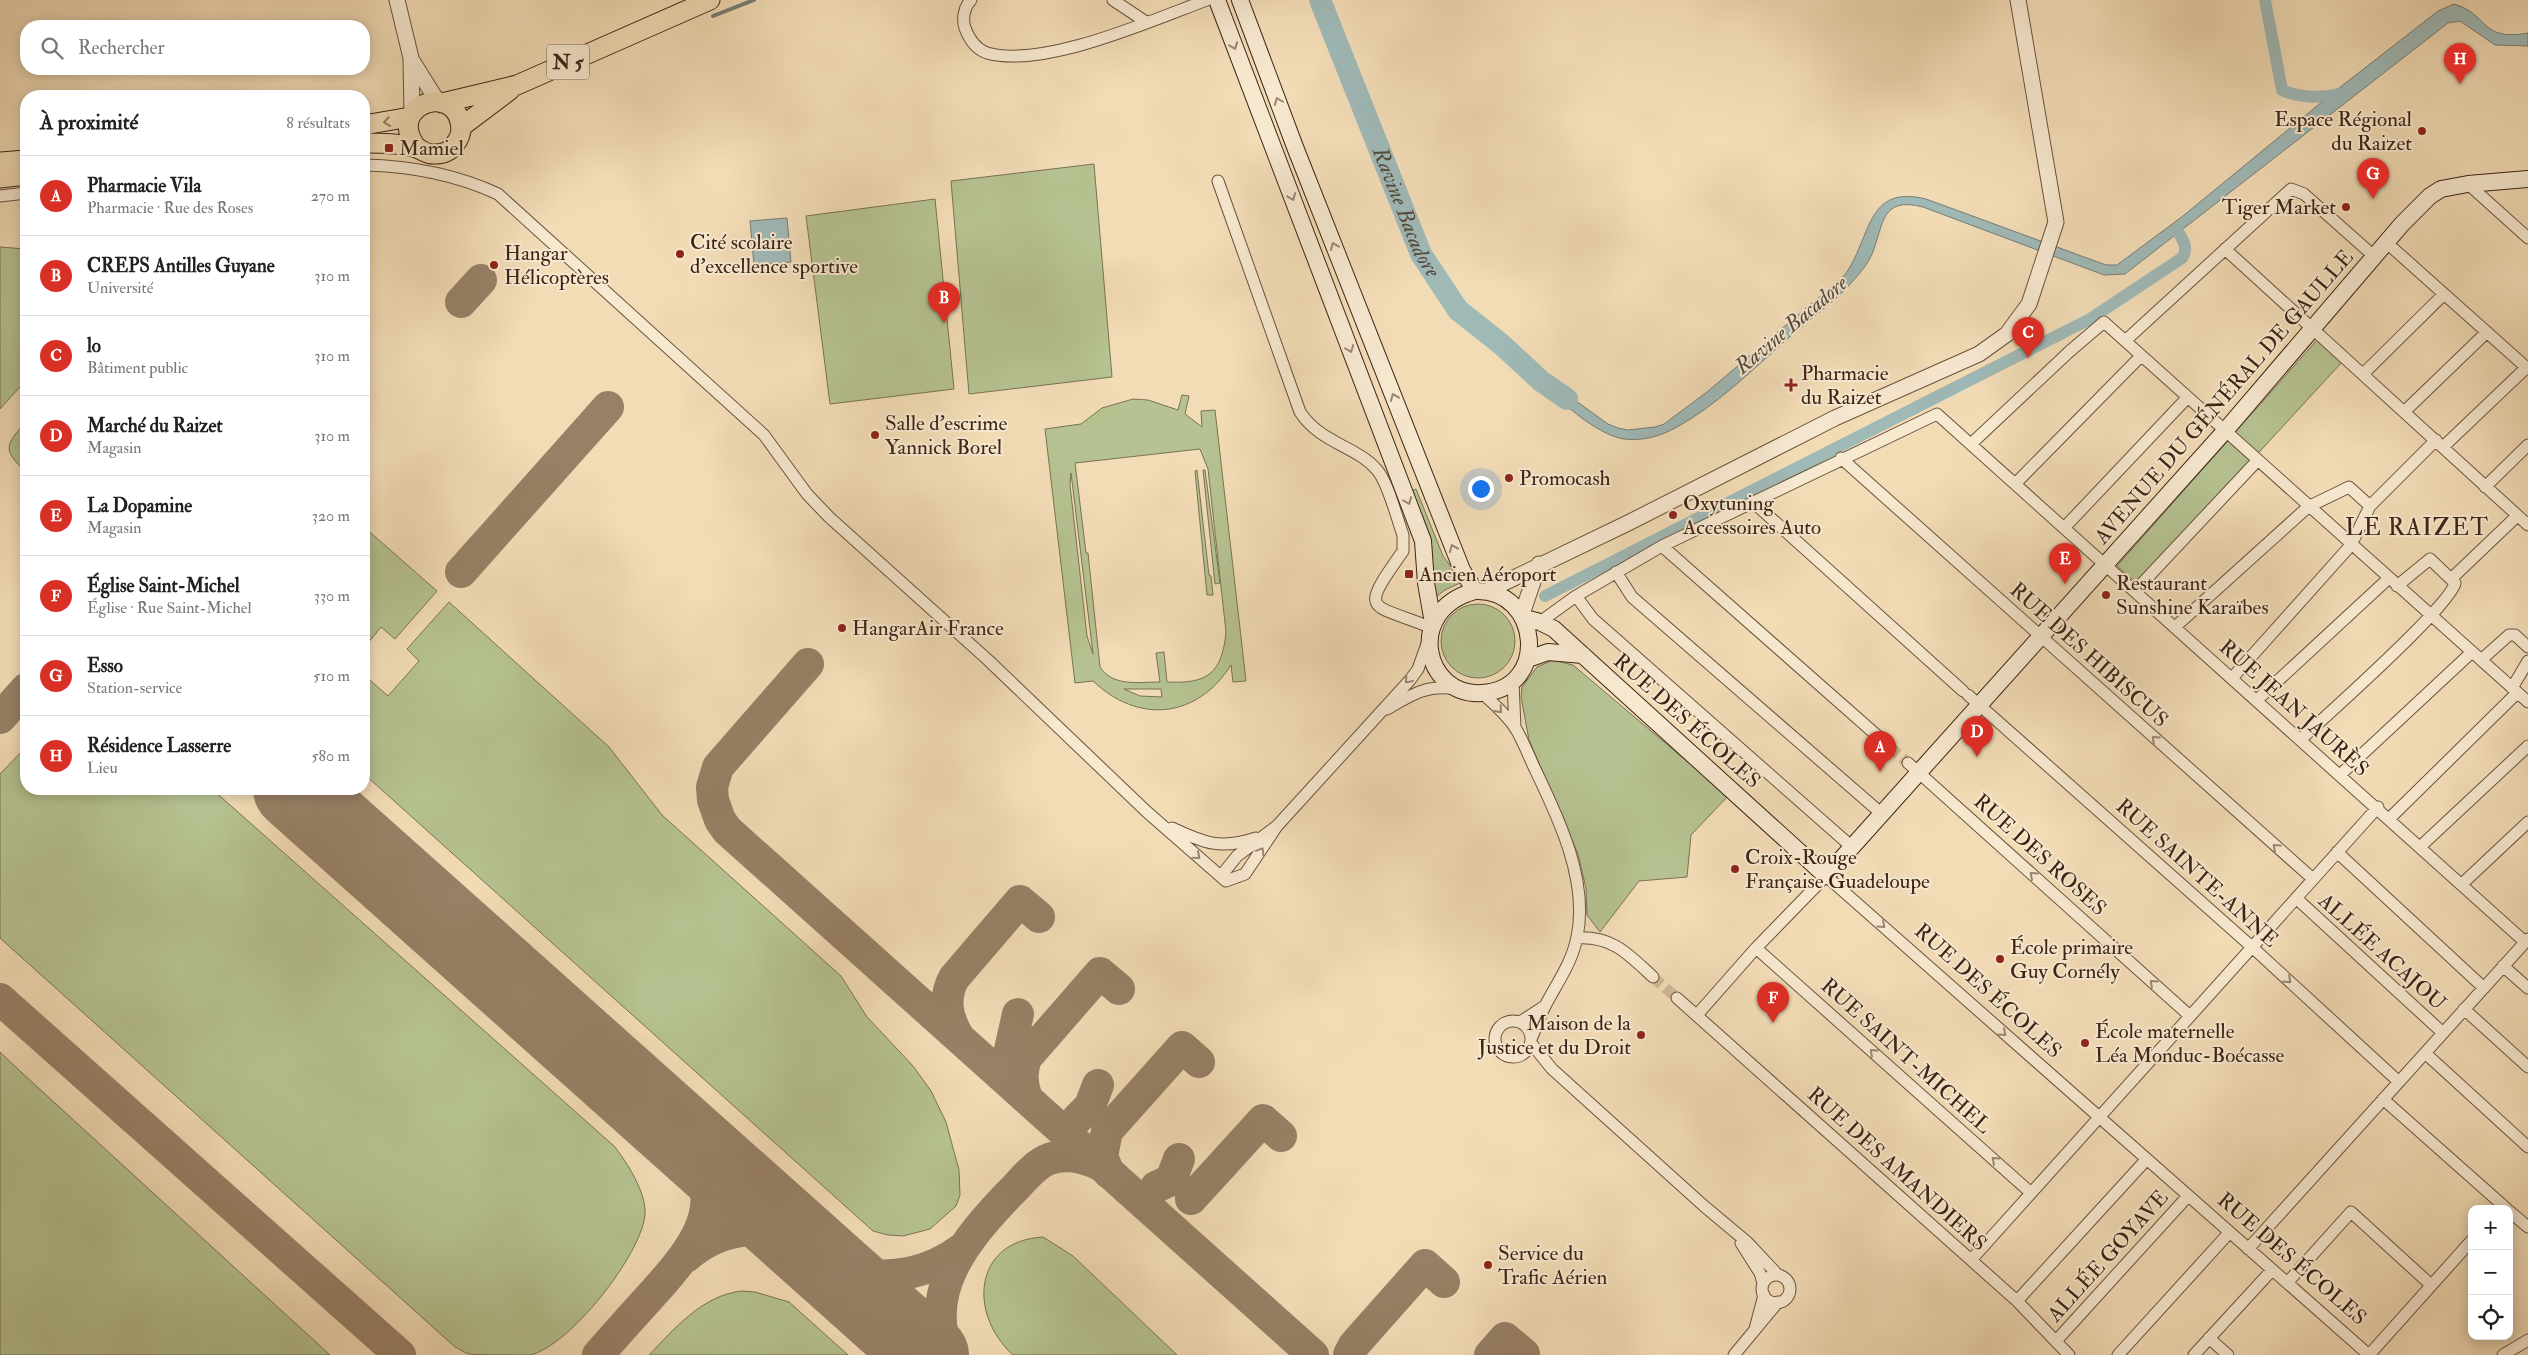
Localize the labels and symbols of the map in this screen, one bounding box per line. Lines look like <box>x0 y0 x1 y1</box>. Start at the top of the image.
one-way arrow <box>1229 41 1239 49</box>
pin: H <box>2444 43 2476 84</box>
road number: N 5 <box>547 44 589 80</box>
one-way arrow <box>1274 97 1284 106</box>
place label: Espace Régional du Raizet <box>2274 106 2413 157</box>
one-way arrow <box>383 116 391 126</box>
marker: Espace Régional du Raizet <box>2416 125 2428 137</box>
place label: Mamiel <box>399 135 464 162</box>
marker: Mamiel <box>383 142 395 154</box>
water label: Ravine Bacadore <box>1366 142 1447 283</box>
pin: G <box>2357 158 2389 199</box>
one-way arrow <box>1286 193 1296 201</box>
place label: Tiger Market <box>2222 194 2336 221</box>
marker: Tiger Market <box>2340 201 2352 213</box>
place label: Cité scolaire d'excellence sportive <box>690 229 858 280</box>
place label: Hangar Hélicoptères <box>504 240 609 291</box>
one-way arrow <box>1330 242 1340 251</box>
street label: AVENUE DU GÉNÉRAL DE GAULLE <box>2088 244 2359 551</box>
marker: Cité scolaire d'excellence sportive <box>674 248 686 260</box>
marker: Hangar Hélicoptères <box>488 259 500 271</box>
water label: Ravine Bacadore <box>1728 269 1854 381</box>
pin: B <box>928 282 960 323</box>
pin: C <box>2012 317 2044 358</box>
one-way arrow <box>1344 345 1354 353</box>
place label: Pharmacie du Raizet <box>1801 360 1889 411</box>
marker: Pharmacie du Raizet <box>1785 379 1797 391</box>
one-way arrow <box>1389 393 1400 402</box>
place label: Salle d'escrime Yannick Borel <box>885 410 1007 461</box>
marker: Salle d'escrime Yannick Borel <box>869 429 881 441</box>
place label: Promocash <box>1519 465 1611 492</box>
marker: Promocash <box>1503 472 1515 484</box>
your location <box>1468 476 1494 502</box>
place label: Oxytuning Accessoires Auto <box>1682 490 1821 541</box>
one-way arrow <box>1401 496 1412 505</box>
marker: Oxytuning Accessoires Auto <box>1667 509 1679 521</box>
district label: LE RAIZET <box>2345 512 2489 543</box>
pin: E <box>2049 543 2081 584</box>
one-way arrow <box>1449 544 1460 553</box>
place label: Ancien Aéroport <box>1418 561 1557 588</box>
marker: Ancien Aéroport <box>1403 568 1415 580</box>
place label: Restaurant Sunshine Karaïbes <box>2116 570 2269 621</box>
street label: RUE DES HIBISCUS <box>2004 577 2174 733</box>
marker: Restaurant Sunshine Karaïbes <box>2100 589 2112 601</box>
place label: HangarAir France <box>852 615 1004 642</box>
marker: HangarAir France <box>836 622 848 634</box>
street label: RUE JEAN JAURÈS <box>2213 634 2375 782</box>
street label: RUE DES ÉCOLES <box>1608 648 1766 794</box>
one-way arrow <box>1405 675 1414 684</box>
one-way arrow <box>1493 704 1502 713</box>
pin: D <box>1961 716 1993 757</box>
pin: A <box>1864 731 1896 772</box>
one-way arrow <box>2151 736 2160 745</box>
street label: RUE DES ROSES <box>1968 788 2112 922</box>
street label: RUE SAINTE-ANNE <box>2110 793 2284 953</box>
one-way arrow <box>2273 843 2282 852</box>
place label: Croix-Rouge Française Guadeloupe <box>1745 844 1930 895</box>
one-way arrow <box>1255 848 1265 857</box>
one-way arrow <box>1191 850 1200 858</box>
marker: Croix-Rouge Française Guadeloupe <box>1729 863 1741 875</box>
one-way arrow <box>2029 871 2038 880</box>
street label: ALLÉE ACAJOU <box>2312 887 2452 1017</box>
street label: RUE DES ÉCOLES <box>1909 918 2067 1064</box>
one-way arrow <box>1876 920 1885 929</box>
place label: École primaire Guy Cornély <box>2010 934 2133 985</box>
marker: École primaire Guy Cornély <box>1994 953 2006 965</box>
street label: RUE SAINT-MICHEL <box>1815 972 1997 1140</box>
one-way arrow <box>2282 974 2291 983</box>
one-way arrow <box>2150 980 2159 989</box>
pin: F <box>1757 982 1789 1023</box>
place label: Maison de la Justice et du Droit <box>1477 1010 1631 1061</box>
place label: École maternelle Léa Monduc-Boécasse <box>2095 1018 2285 1069</box>
one-way arrow <box>1998 1028 2007 1037</box>
marker: Maison de la Justice et du Droit <box>1635 1029 1647 1041</box>
marker: École maternelle Léa Monduc-Boécasse <box>2079 1037 2091 1049</box>
one-way arrow <box>1870 1049 1879 1058</box>
street label: RUE DES AMANDIERS <box>1801 1081 1993 1257</box>
one-way arrow <box>1991 1157 2000 1166</box>
street label: ALLÉE GOYAVE <box>2041 1184 2174 1328</box>
street label: RUE DES ÉCOLES <box>2212 1187 2372 1331</box>
place label: Service du Trafic Aérien <box>1498 1240 1607 1291</box>
marker: Service du Trafic Aérien <box>1482 1259 1494 1271</box>

